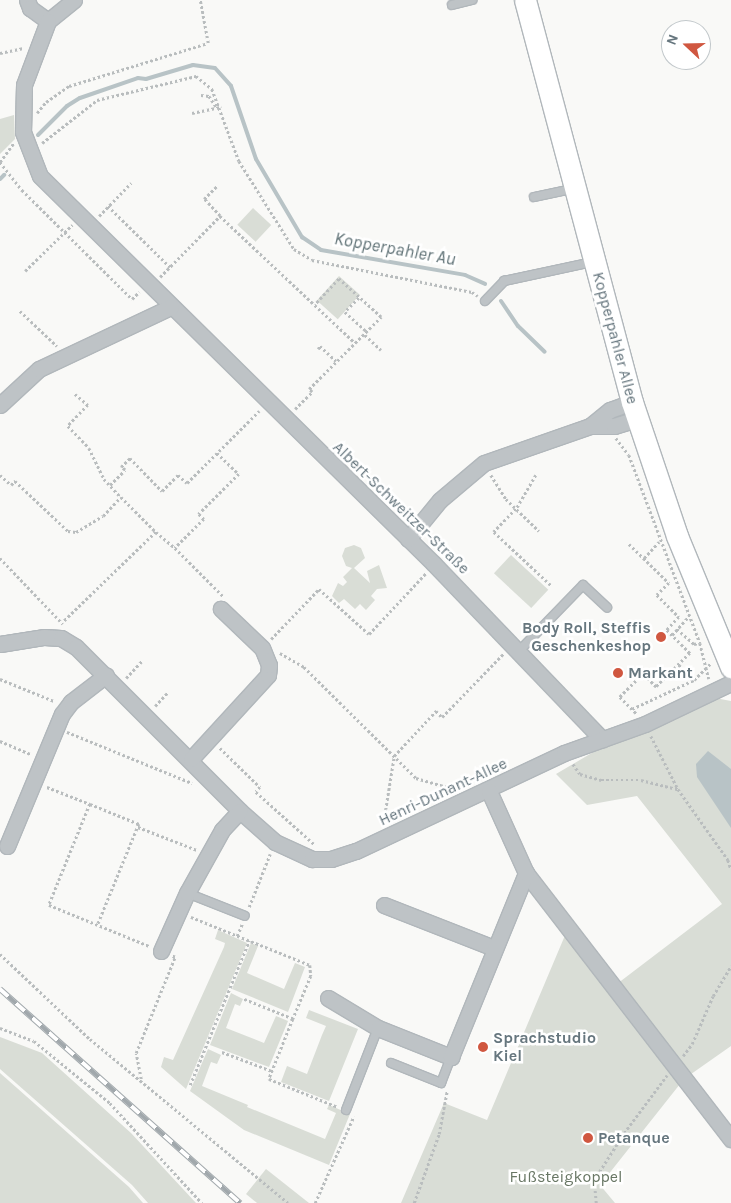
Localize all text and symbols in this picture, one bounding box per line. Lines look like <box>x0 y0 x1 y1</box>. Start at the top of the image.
north arrow <box>661 20 711 70</box>
text: N <box>663 32 682 48</box>
water label: Kopperpahler Au <box>333 228 457 270</box>
street label: Kopperpahler Allee <box>588 270 642 406</box>
street label: Albert-Schweitzer-Straße <box>329 438 473 578</box>
place label: Body Roll, Steffis Geschenkeshop <box>522 618 651 656</box>
marker: Body Roll, Steffis Geschenkeshop <box>655 631 667 643</box>
place label: Markant <box>628 663 693 683</box>
marker: Markant <box>612 667 624 679</box>
street label: Henri-Dunant-Allee <box>376 754 510 830</box>
place label: Sprachstudio Kiel <box>493 1028 596 1066</box>
marker: Sprachstudio Kiel <box>477 1041 489 1053</box>
place label: Petanque <box>598 1128 670 1148</box>
marker: Petanque <box>582 1132 594 1144</box>
park label: Fußsteigkoppel <box>509 1167 623 1187</box>

